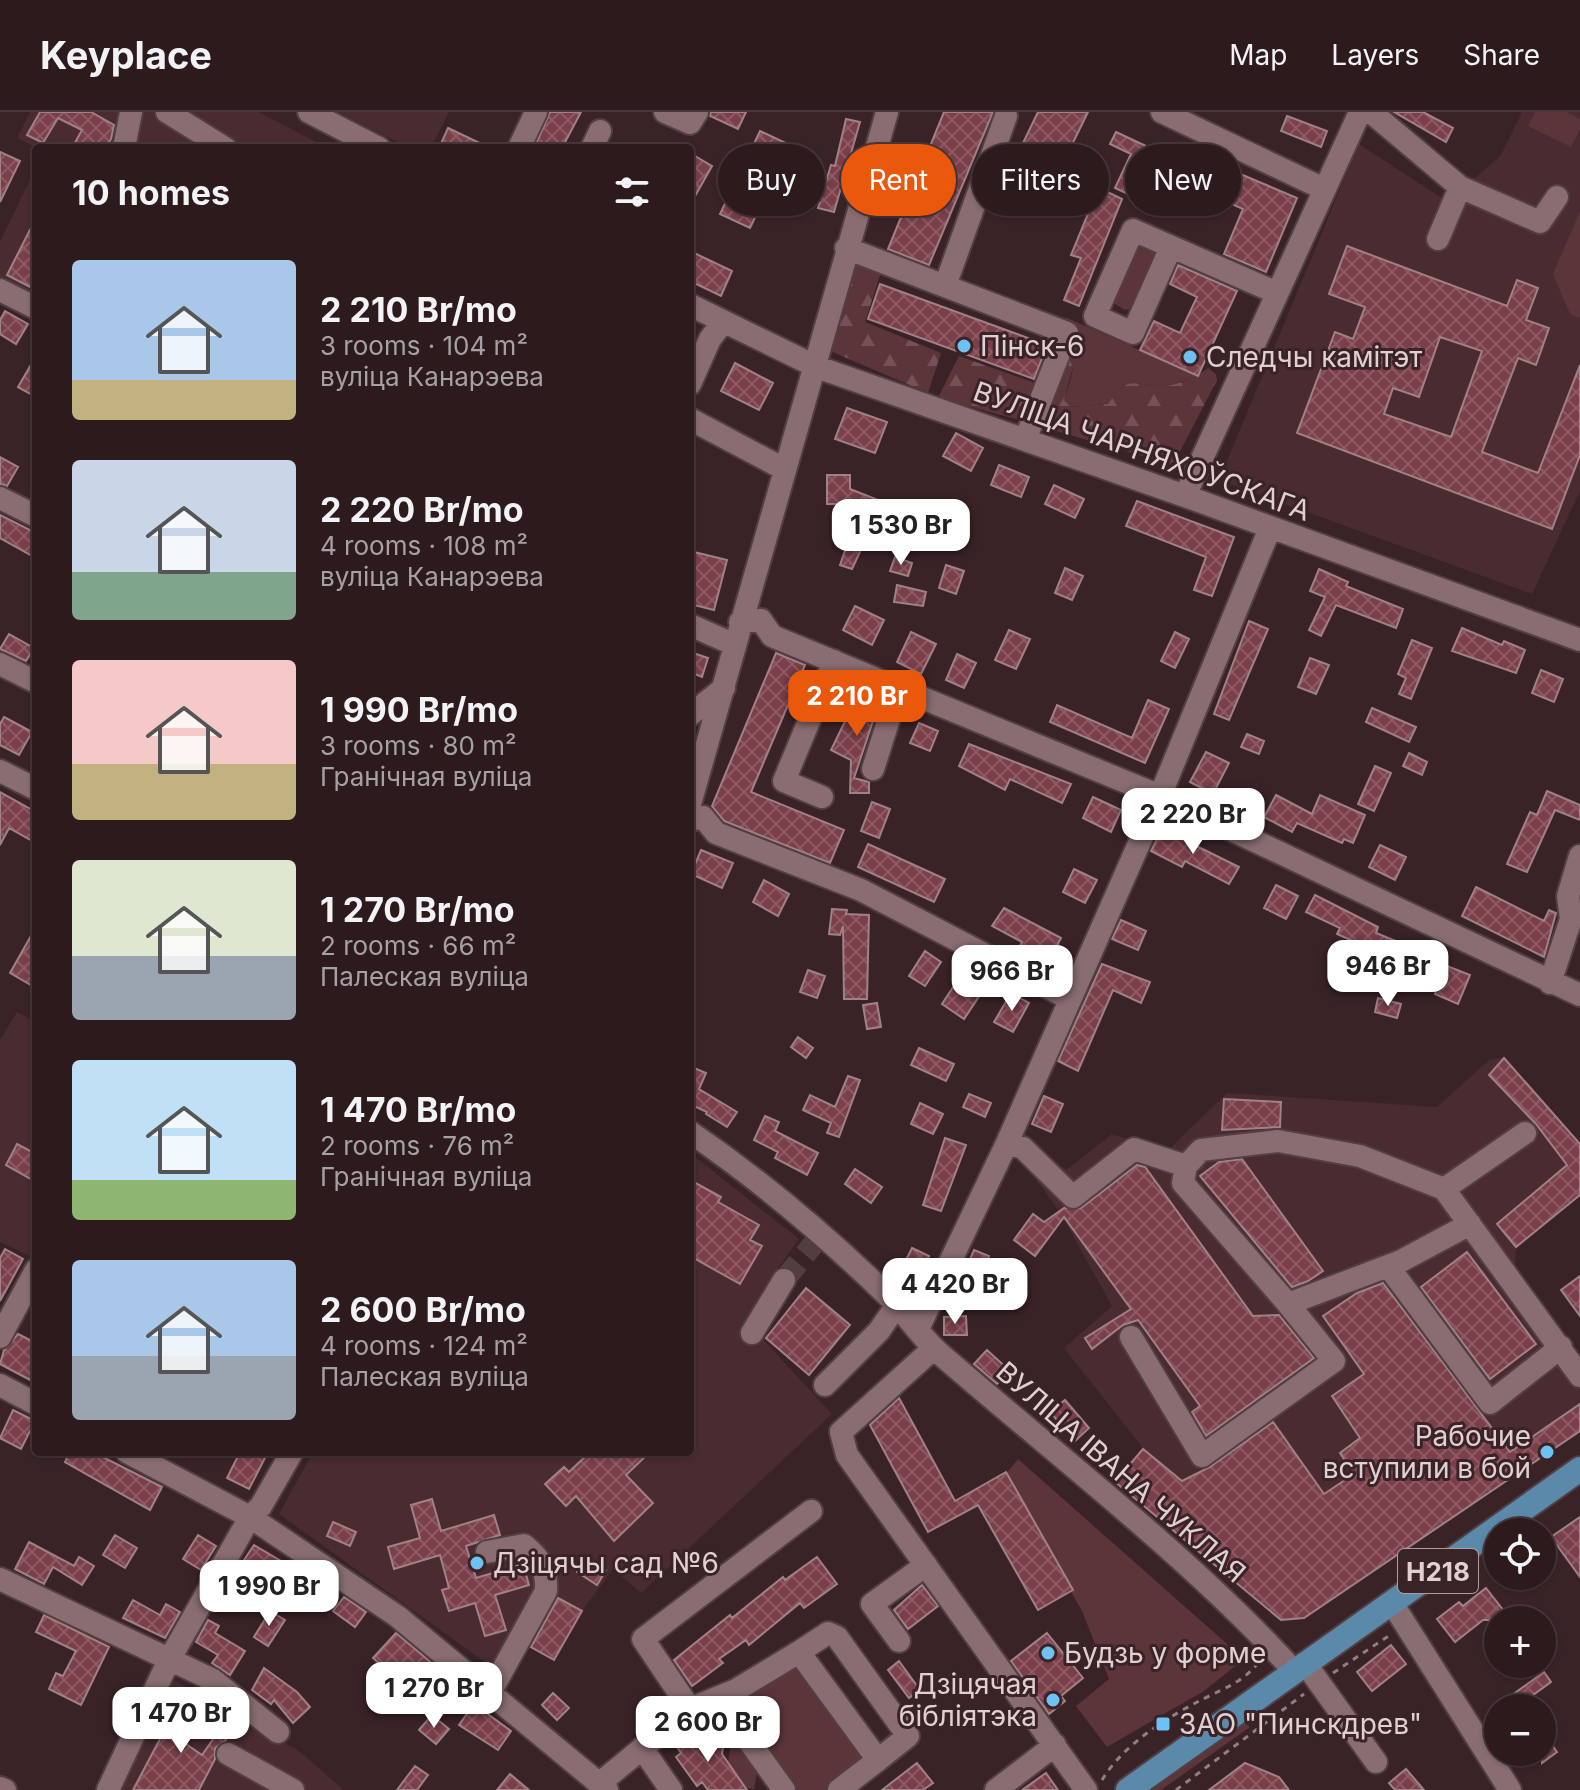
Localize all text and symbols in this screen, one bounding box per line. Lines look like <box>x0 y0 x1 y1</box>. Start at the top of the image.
text: Keyplace <box>40 32 212 78</box>
text: Map <box>1229 38 1287 72</box>
text: Layers <box>1331 38 1419 72</box>
text: Share <box>1463 38 1540 72</box>
chip: Buy <box>718 144 825 216</box>
chip: Rent <box>841 144 956 216</box>
chip: Filters <box>972 144 1109 216</box>
chip: New <box>1125 144 1241 216</box>
icon: filters <box>610 170 654 214</box>
text: 10 homes <box>72 172 230 213</box>
text: 2 210 Br/mo <box>320 289 517 330</box>
icon: home <box>136 292 232 388</box>
place label: Пінск-6 <box>980 329 1084 363</box>
text: 3 rooms · 104 m² <box>320 330 528 361</box>
marker: Пінск-6 <box>955 337 973 355</box>
place label: Следчы камітэт <box>1206 340 1422 374</box>
marker: Следчы камітэт <box>1181 348 1199 366</box>
text: вуліца Канарэева <box>320 361 544 392</box>
street label: ВУЛІЦА ЧАРНЯХОЎСКАГА <box>969 373 1316 528</box>
text: 2 220 Br/mo <box>320 489 524 530</box>
icon: home <box>136 492 232 588</box>
pin: 1 530 Br <box>818 499 984 567</box>
text: 1 530 Br <box>850 509 952 540</box>
text: 4 rooms · 108 m² <box>320 530 528 561</box>
text: вуліца Канарэева <box>320 561 544 592</box>
pin: 2 210 Br <box>774 670 940 738</box>
text: 2 210 Br <box>806 680 908 711</box>
text: 1 990 Br/mo <box>320 689 518 730</box>
icon: home <box>136 692 232 788</box>
text: 3 rooms · 80 m² <box>320 730 517 761</box>
text: Гранічная вуліца <box>320 761 532 792</box>
pin: 2 220 Br <box>1110 788 1276 856</box>
text: 2 220 Br <box>1140 798 1246 829</box>
text: 1 270 Br/mo <box>320 889 515 930</box>
icon: home <box>136 892 232 988</box>
text: 2 rooms · 66 m² <box>320 930 516 961</box>
pin: 946 Br <box>1323 940 1453 1008</box>
pin: 966 Br <box>947 945 1077 1013</box>
text: 946 Br <box>1345 950 1431 981</box>
text: 966 Br <box>970 955 1054 986</box>
text: Палеская вуліца <box>320 961 529 992</box>
text: 1 470 Br/mo <box>320 1089 516 1130</box>
icon: home <box>136 1092 232 1188</box>
text: 2 rooms · 76 m² <box>320 1130 514 1161</box>
text: Гранічная вуліца <box>320 1161 532 1192</box>
pin: 4 420 Br <box>872 1258 1038 1326</box>
text: 4 420 Br <box>900 1268 1010 1299</box>
text: 2 600 Br/mo <box>320 1289 526 1330</box>
icon: home <box>136 1292 232 1388</box>
text: 4 rooms · 124 m² <box>320 1330 528 1361</box>
street label: ВУЛІЦА ІВАНА ЧУКЛАЯ <box>989 1354 1253 1590</box>
text: Палеская вуліца <box>320 1361 529 1392</box>
place label: Рабочие вступили в бой <box>1323 1419 1531 1485</box>
marker: Рабочие вступили в бой <box>1538 1443 1556 1461</box>
map controls <box>1484 1518 1556 1766</box>
button: locate <box>1484 1518 1556 1590</box>
place label: Дзіцячы сад №6 <box>493 1546 719 1580</box>
road number: Н218 <box>1398 1549 1478 1593</box>
marker: Дзіцячы сад №6 <box>468 1554 486 1572</box>
pin: 1 990 Br <box>186 1560 352 1628</box>
text: 1 990 Br <box>218 1570 320 1601</box>
button: + <box>1484 1606 1556 1678</box>
place label: Будзь у форме <box>1064 1636 1266 1670</box>
marker: Будзь у форме <box>1039 1644 1057 1662</box>
pin: 1 270 Br <box>351 1662 517 1730</box>
place label: Дзіцячая бібліятэка <box>899 1667 1037 1733</box>
text: 1 270 Br <box>384 1672 484 1703</box>
pin: 1 470 Br <box>98 1687 264 1755</box>
marker: Дзіцячая бібліятэка <box>1044 1691 1062 1709</box>
button: − <box>1484 1694 1556 1766</box>
pin: 2 600 Br <box>625 1696 791 1764</box>
text: 1 470 Br <box>130 1697 232 1728</box>
text: 2 600 Br <box>654 1706 762 1737</box>
place label: ЗАО "Пинскдрев" <box>1179 1707 1422 1741</box>
marker: ЗАО "Пинскдрев" <box>1154 1715 1172 1733</box>

